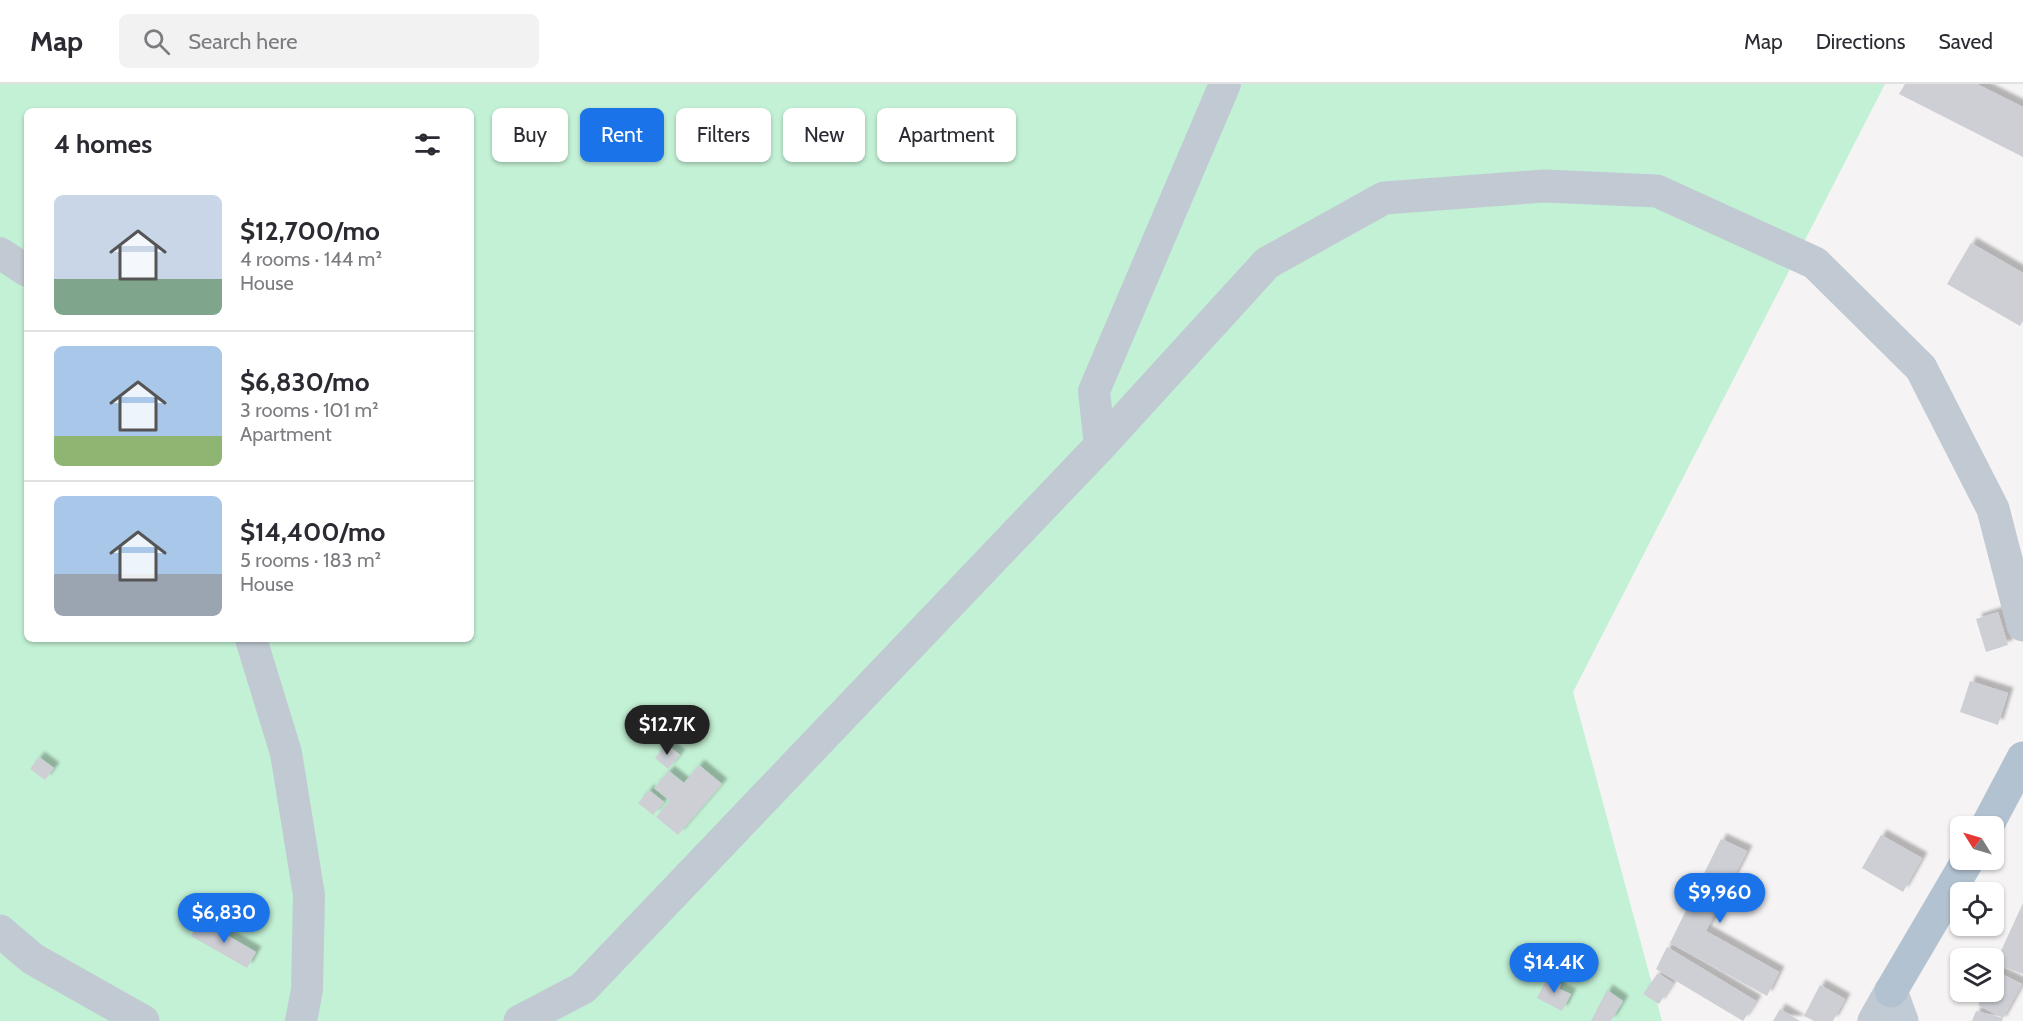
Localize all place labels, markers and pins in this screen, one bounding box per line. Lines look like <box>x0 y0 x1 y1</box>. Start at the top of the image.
pin: $12.7K <box>618 705 716 756</box>
pin: $9,960 <box>1671 873 1769 924</box>
pin: $6,830 <box>175 893 273 944</box>
pin: $14.4K <box>1505 943 1603 994</box>

